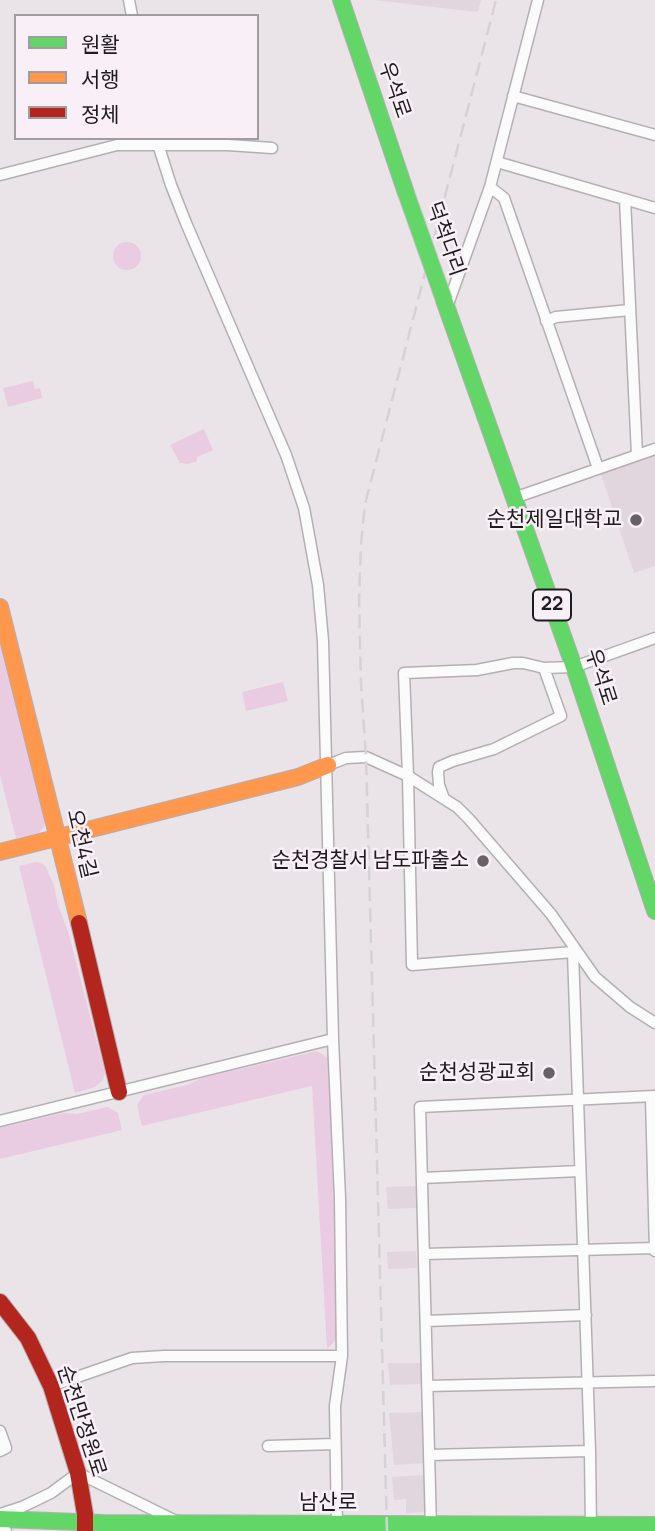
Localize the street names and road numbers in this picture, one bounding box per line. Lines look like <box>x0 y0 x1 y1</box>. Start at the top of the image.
street label: 우석로 <box>373 58 415 122</box>
street label: 덕척다리 <box>421 198 469 280</box>
road number: 22 <box>533 590 571 620</box>
street label: 우석로 <box>579 646 621 708</box>
street label: 오천4길 <box>61 807 101 881</box>
street label: 순천만정원로 <box>51 1362 111 1480</box>
street label: 남산로 <box>299 1490 357 1516</box>

